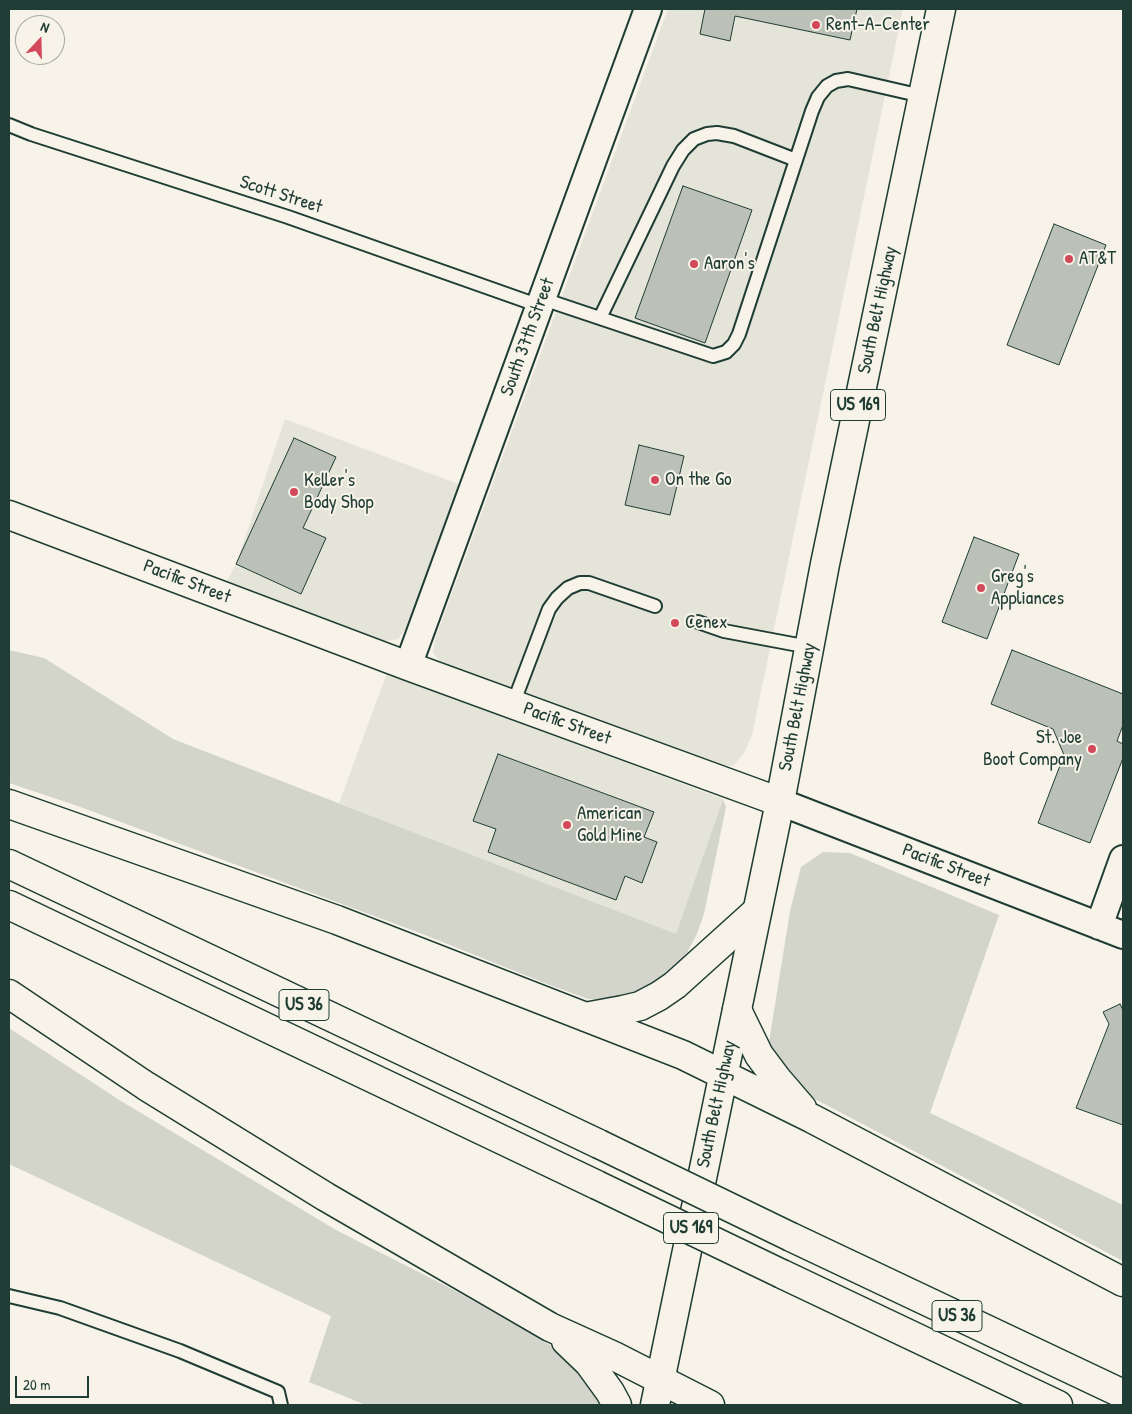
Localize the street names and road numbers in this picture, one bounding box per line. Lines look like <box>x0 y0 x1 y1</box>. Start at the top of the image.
street label: Scott Street <box>237 171 325 219</box>
street label: South Belt Highway <box>853 244 903 376</box>
street label: South 37th Street <box>496 275 560 399</box>
road number: US 169 <box>830 390 886 420</box>
street label: Pacific Street <box>140 555 234 609</box>
street label: South Belt Highway <box>774 641 822 773</box>
street label: Pacific Street <box>520 698 614 750</box>
street label: Pacific Street <box>899 839 993 893</box>
road number: US 36 <box>279 990 329 1020</box>
street label: South Belt Highway <box>692 1038 742 1170</box>
road number: US 169 <box>664 1212 718 1244</box>
road number: US 36 <box>932 1300 982 1332</box>

